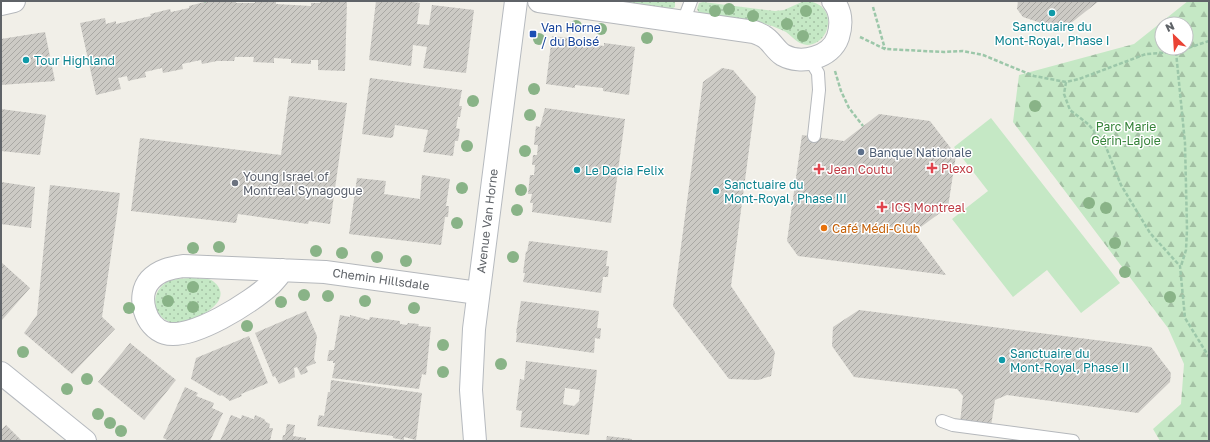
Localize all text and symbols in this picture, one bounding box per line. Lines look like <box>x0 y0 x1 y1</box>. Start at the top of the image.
marker: Sanctuaire du Mont-Royal, Phase I <box>1047 8 1057 18</box>
north arrow <box>1154 16 1194 56</box>
place label: Sanctuaire du Mont-Royal, Phase I <box>994 19 1110 48</box>
text: N <box>1163 19 1176 34</box>
place label: Van Horne / du Boisé <box>541 20 601 49</box>
marker: Van Horne / du Boisé <box>528 29 538 39</box>
place label: Tour Highland <box>34 53 115 68</box>
marker: Tour Highland <box>21 55 31 65</box>
park label: Parc Marie Gérin-Lajoie <box>1091 119 1161 148</box>
place label: Banque Nationale <box>869 145 972 160</box>
marker: Banque Nationale <box>856 147 866 157</box>
place label: Plexo <box>941 161 973 176</box>
place label: Jean Coutu <box>827 162 892 177</box>
marker: Plexo <box>926 162 938 174</box>
place label: Le Dacia Felix <box>585 163 664 178</box>
marker: Jean Coutu <box>814 164 824 174</box>
marker: Le Dacia Felix <box>572 165 582 175</box>
street label: Avenue Van Horne <box>473 168 501 274</box>
place label: Young Israel of Montreal Synagogue <box>243 169 362 198</box>
place label: Sanctuaire du Mont-Royal, Phase III <box>724 177 847 206</box>
marker: Young Israel of Montreal Synagogue <box>230 178 240 188</box>
marker: Sanctuaire du Mont-Royal, Phase III <box>711 186 721 196</box>
place label: ICS Montreal <box>891 200 965 215</box>
marker: ICS Montreal <box>876 201 888 213</box>
place label: Café Médi-Club <box>832 221 920 236</box>
marker: Café Médi-Club <box>819 223 829 233</box>
street label: Chemin Hillsdale <box>331 265 431 293</box>
place label: Sanctuaire du Mont-Royal, Phase II <box>1010 346 1129 375</box>
marker: Sanctuaire du Mont-Royal, Phase II <box>997 355 1007 365</box>

